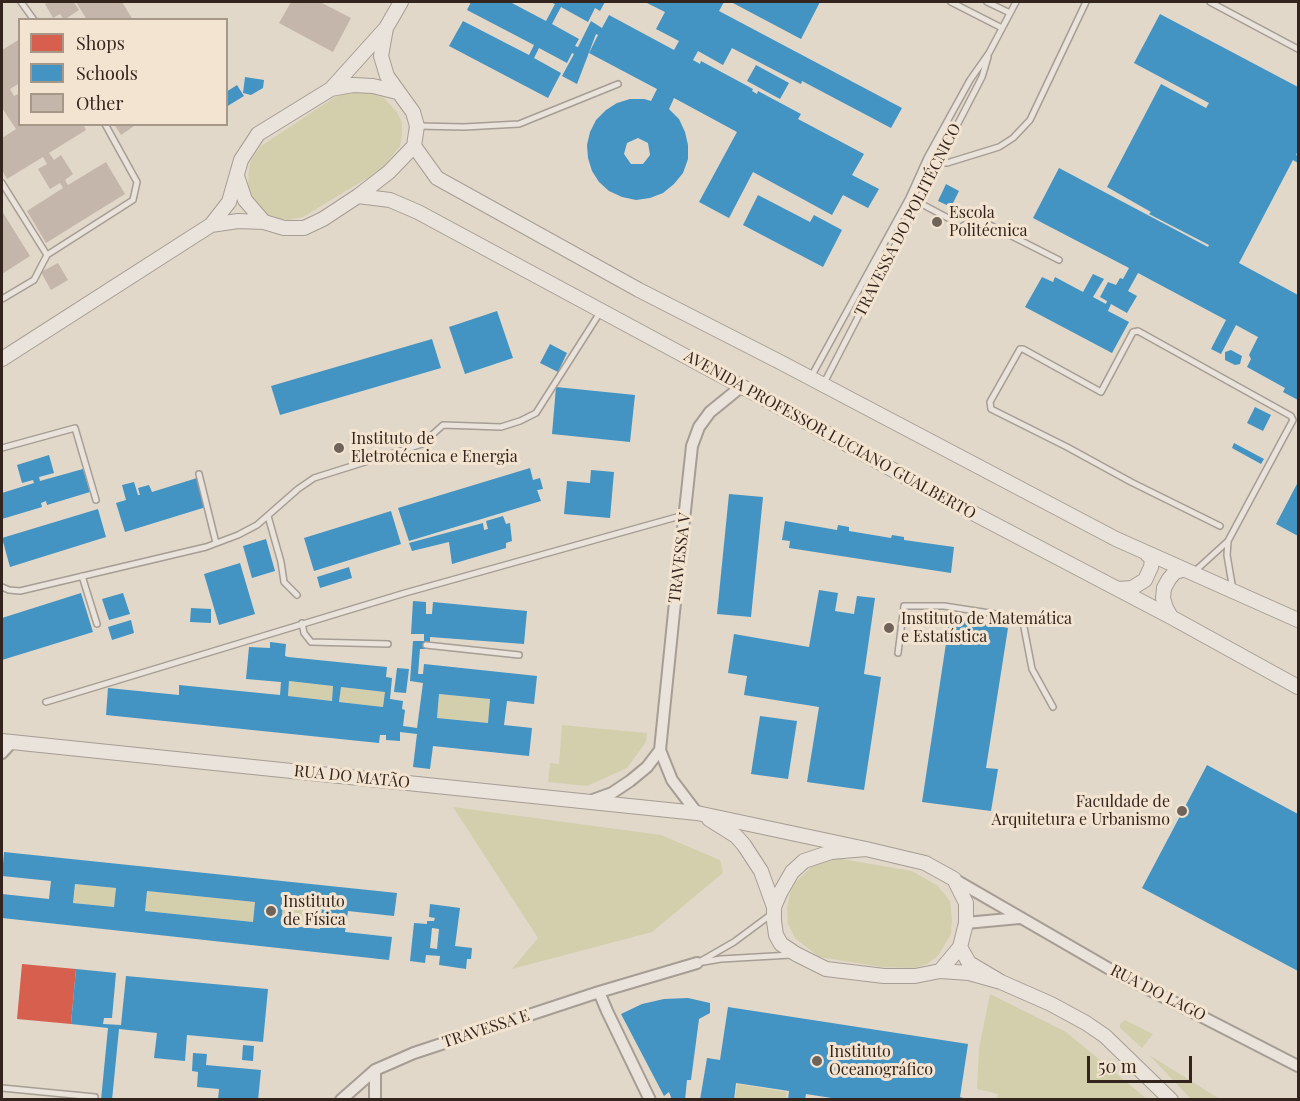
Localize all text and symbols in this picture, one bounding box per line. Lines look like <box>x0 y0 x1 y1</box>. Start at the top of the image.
legend <box>18 18 228 126</box>
text: Shops <box>76 31 125 55</box>
text: Schools <box>76 61 138 85</box>
text: Other <box>76 91 123 115</box>
street label: TRAVESSA DO POLITÉCNICO <box>851 120 965 320</box>
place label: Escola Politécnica <box>949 203 1028 241</box>
marker: Escola Politécnica <box>930 215 944 229</box>
street label: AVENIDA PROFESSOR LUCIANO GUALBERTO <box>681 346 979 524</box>
place label: Instituto de Eletrotécnica e Energia <box>351 429 518 467</box>
marker: Instituto de Eletrotécnica e Energia <box>332 441 346 455</box>
street label: TRAVESSA V <box>665 512 695 604</box>
place label: Instituto de Matemática e Estatística <box>901 609 1072 647</box>
marker: Instituto de Matemática e Estatística <box>882 621 896 635</box>
street label: RUA DO MATÃO <box>293 761 411 793</box>
place label: Faculdade de Arquitetura e Urbanismo <box>991 792 1170 830</box>
marker: Faculdade de Arquitetura e Urbanismo <box>1175 804 1189 818</box>
place label: Instituto de Física <box>283 892 346 930</box>
marker: Instituto de Física <box>264 904 278 918</box>
street label: RUA DO LAGO <box>1107 961 1209 1025</box>
street label: TRAVESSA E <box>440 1006 532 1052</box>
place label: Instituto Oceanográfico <box>829 1042 933 1080</box>
scale bar <box>1090 1044 1195 1082</box>
marker: Instituto Oceanográfico <box>810 1054 824 1068</box>
text: 50 m <box>1098 1054 1137 1078</box>

